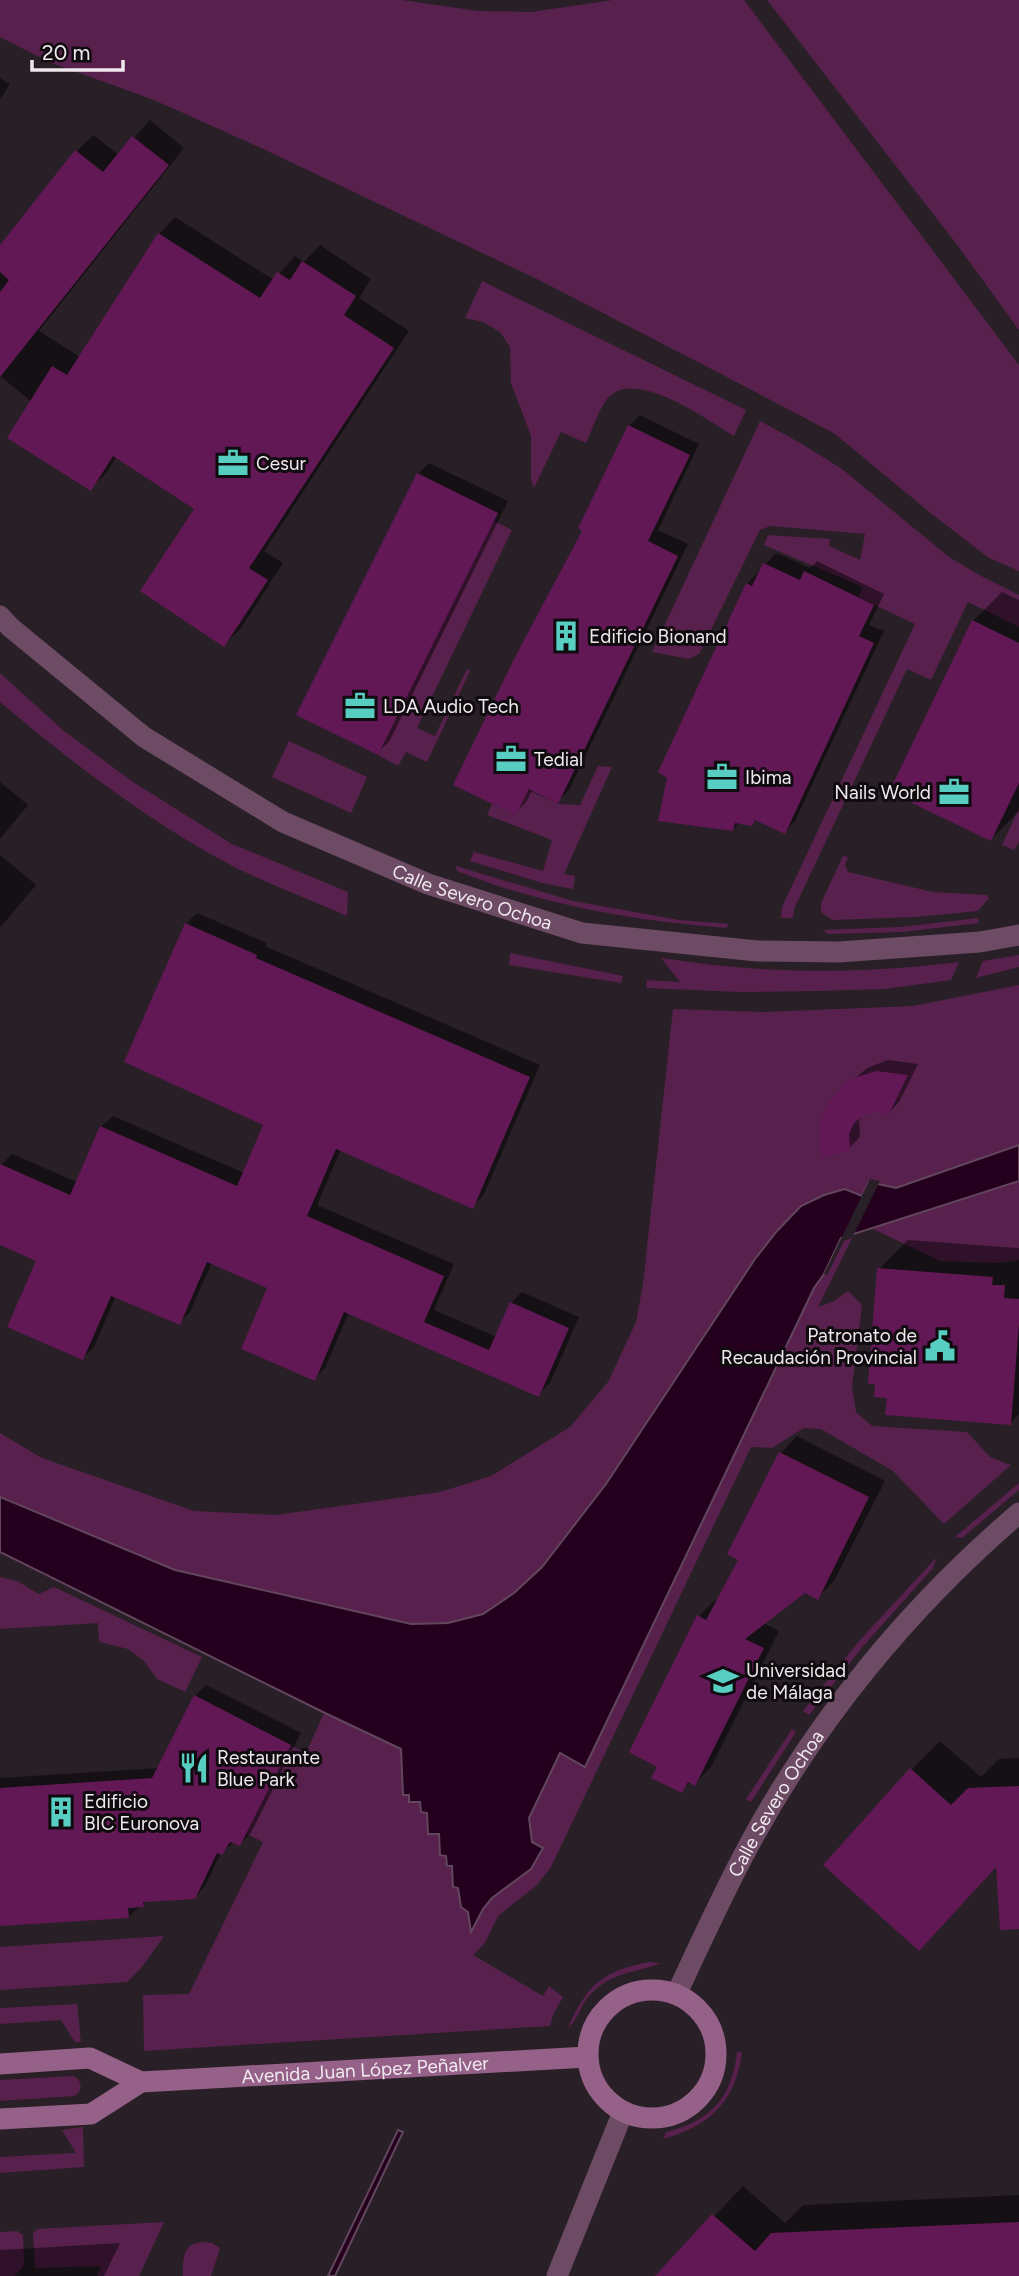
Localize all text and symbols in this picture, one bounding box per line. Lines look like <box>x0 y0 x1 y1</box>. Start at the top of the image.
scale bar <box>32 28 122 72</box>
text: 20 m <box>42 40 90 65</box>
office icon: Cesur <box>216 446 250 480</box>
place label: Cesur <box>256 452 307 475</box>
building icon: Edificio Bionand <box>549 619 583 653</box>
place label: Edificio Bionand <box>589 625 727 648</box>
office icon: LDA Audio Tech <box>343 689 377 723</box>
place label: LDA Audio Tech <box>383 695 519 718</box>
office icon: Tedial <box>494 742 528 776</box>
place label: Tedial <box>534 748 583 771</box>
office icon: Ibima <box>705 760 739 794</box>
place label: Ibima <box>745 766 792 789</box>
office icon: Nails World <box>937 775 971 809</box>
place label: Nails World <box>834 781 931 804</box>
street label: Calle Severo Ochoa <box>389 859 555 934</box>
place label: Patronato de Recaudación Provincial <box>721 1324 917 1369</box>
public building icon: Patronato de Recaudación Provincial <box>923 1329 957 1363</box>
place label: Universidad de Málaga <box>746 1659 846 1704</box>
school or university icon: Universidad de Málaga <box>706 1664 740 1698</box>
street label: Calle Severo Ochoa <box>723 1725 828 1881</box>
place label: Restaurante Blue Park <box>217 1746 320 1791</box>
restaurant icon: Restaurante Blue Park <box>177 1751 211 1785</box>
place label: Edificio BIC Euronova <box>84 1790 199 1835</box>
building icon: Edificio BIC Euronova <box>44 1795 78 1829</box>
street label: Avenida Juan López Peñalver <box>241 2051 490 2088</box>

